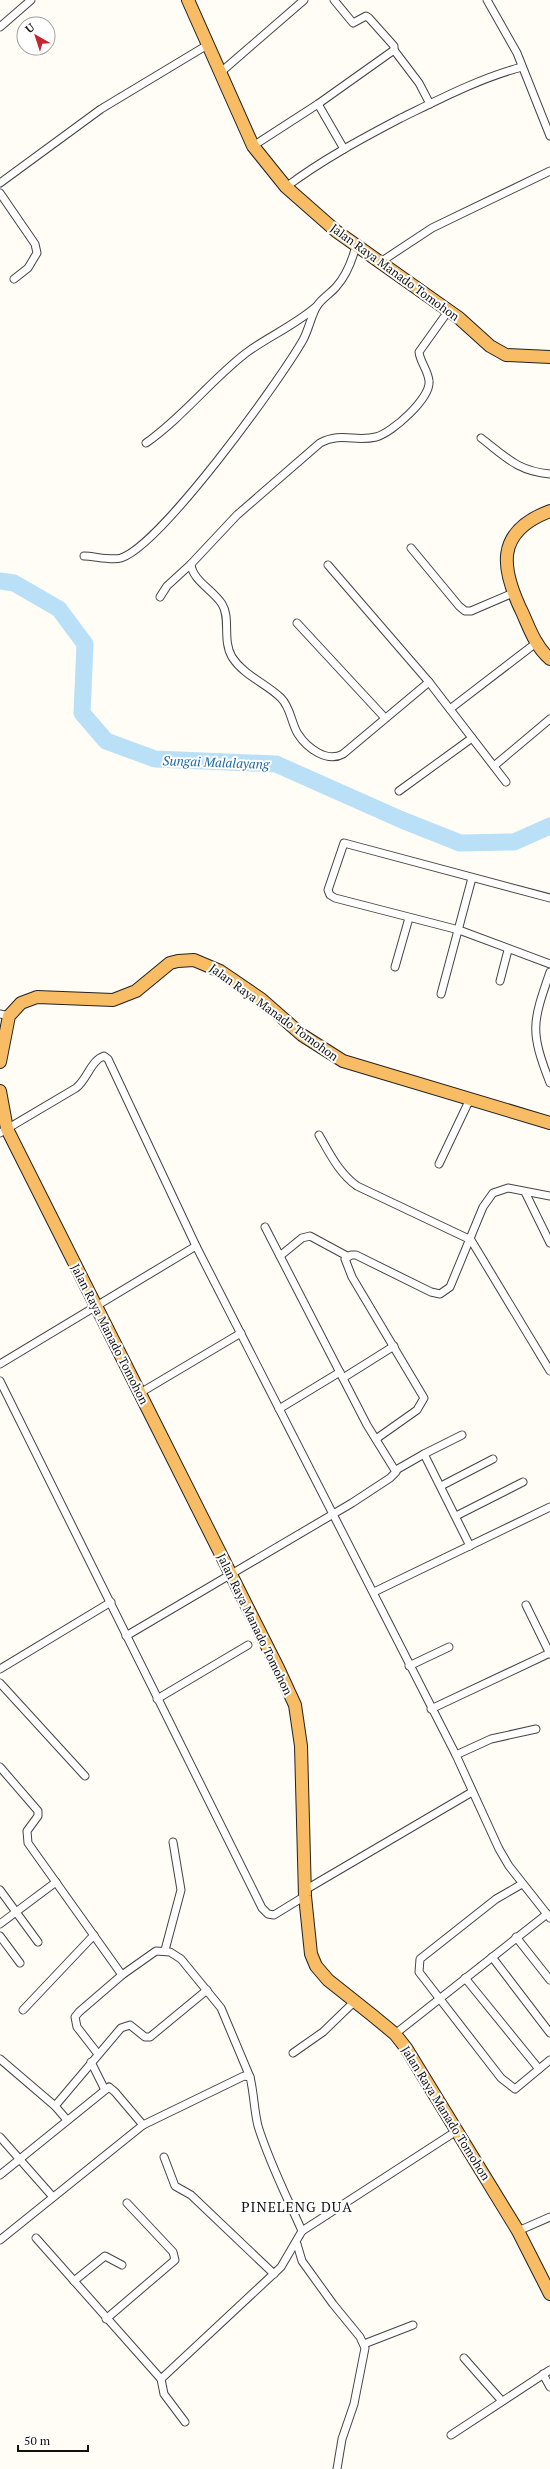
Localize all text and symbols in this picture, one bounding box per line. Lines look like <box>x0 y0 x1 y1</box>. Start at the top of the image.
north arrow <box>16 16 56 56</box>
text: U <box>22 20 37 36</box>
street label: Jalan Raya Manado Tomohon <box>328 220 462 324</box>
water label: Sungai Malalayang <box>162 751 270 773</box>
street label: Jalan Raya Manado Tomohon <box>207 960 341 1064</box>
street label: Jalan Raya Manado Tomohon <box>68 1261 152 1407</box>
street label: Jalan Raya Manado Tomohon <box>214 1551 296 1697</box>
street label: Jalan Raya Manado Tomohon <box>398 2043 494 2183</box>
district label: PINELENG DUA <box>241 2197 353 2216</box>
scale bar <box>18 2427 88 2453</box>
text: 50 m <box>24 2433 51 2448</box>

